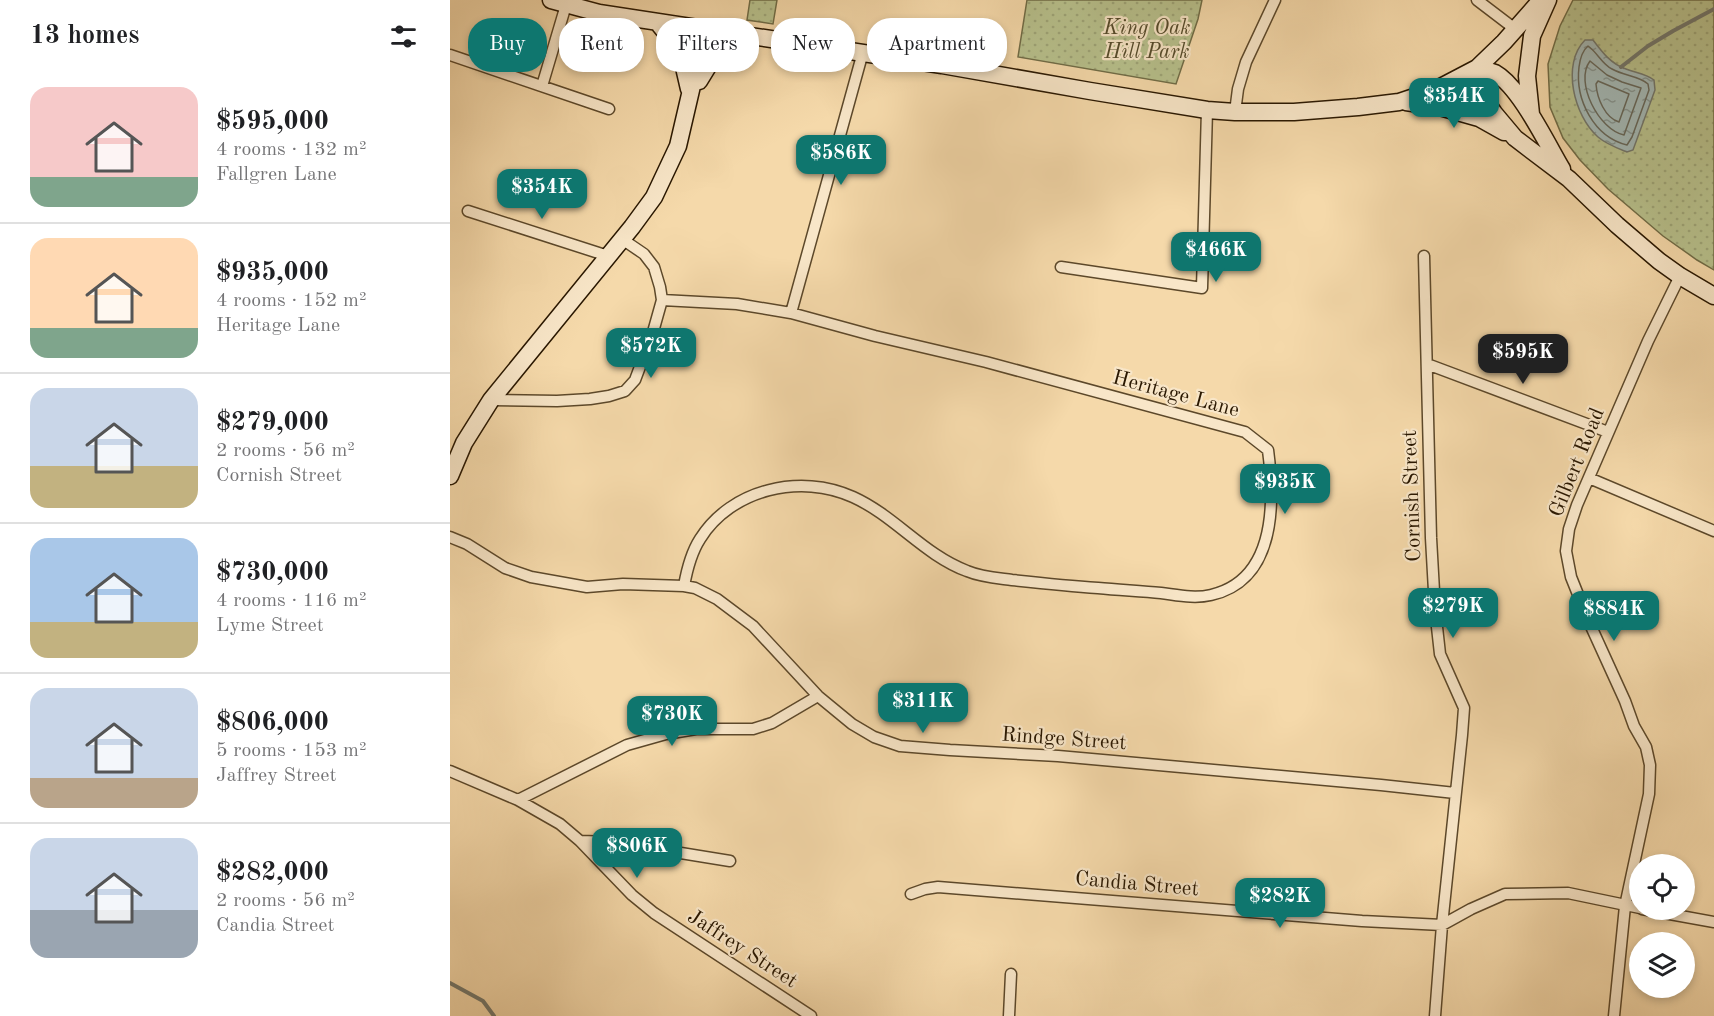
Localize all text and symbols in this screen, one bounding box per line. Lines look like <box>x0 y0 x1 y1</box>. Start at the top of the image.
chip: Buy <box>468 18 547 72</box>
chip: Rent <box>559 18 644 72</box>
chip: Filters <box>656 18 759 72</box>
chip: New <box>771 18 855 72</box>
chip: Apartment <box>867 18 1007 72</box>
park label: King Oak Hill Park <box>1102 18 1191 63</box>
icon: filters <box>387 20 420 53</box>
text: 13 homes <box>30 23 139 49</box>
pin: $354K <box>1412 78 1496 129</box>
text: $354K <box>1423 87 1485 107</box>
text: $595,000 <box>216 109 329 135</box>
icon: home <box>78 111 150 183</box>
pin: $586K <box>799 135 883 186</box>
text: 4 rooms · 132 m² <box>216 140 366 160</box>
text: $586K <box>810 144 872 164</box>
text: Fallgren Lane <box>216 165 337 185</box>
pin: $354K <box>500 169 584 220</box>
text: $354K <box>511 178 573 198</box>
pin: $466K <box>1174 232 1258 283</box>
text: $466K <box>1185 241 1247 261</box>
text: $935,000 <box>216 260 329 286</box>
icon: home <box>78 262 150 334</box>
text: 4 rooms · 152 m² <box>216 291 366 311</box>
text: Heritage Lane <box>216 316 340 336</box>
pin: $572K <box>609 328 693 379</box>
pin: $595K <box>1481 334 1565 385</box>
text: $572K <box>620 337 682 357</box>
text: $595K <box>1492 343 1554 363</box>
street label: Heritage Lane <box>1110 367 1241 421</box>
street label: Gilbert Road <box>1546 405 1609 520</box>
text: $279,000 <box>216 410 329 436</box>
icon: home <box>78 412 150 484</box>
street label: Cornish Street <box>1400 430 1425 562</box>
text: 2 rooms · 56 m² <box>216 441 355 461</box>
pin: $935K <box>1243 464 1327 515</box>
text: Cornish Street <box>216 466 342 486</box>
text: $935K <box>1254 473 1316 493</box>
text: $730,000 <box>216 560 329 586</box>
icon: home <box>78 562 150 634</box>
pin: $279K <box>1411 588 1495 639</box>
text: 4 rooms · 116 m² <box>216 591 366 611</box>
pin: $884K <box>1572 591 1656 642</box>
text: $279K <box>1422 597 1484 617</box>
text: $884K <box>1583 600 1645 620</box>
text: Lyme Street <box>216 616 324 636</box>
pin: $311K <box>881 683 965 734</box>
text: $311K <box>892 692 954 712</box>
pin: $730K <box>630 696 714 747</box>
text: $730K <box>641 705 703 725</box>
text: $806,000 <box>216 710 329 736</box>
icon: home <box>78 712 150 784</box>
street label: Rindge Street <box>1001 725 1127 754</box>
text: 5 rooms · 153 m² <box>216 741 366 761</box>
text: Jaffrey Street <box>216 766 336 786</box>
pin: $806K <box>595 828 679 879</box>
text: $806K <box>606 837 668 857</box>
map controls <box>1629 854 1695 998</box>
button: locate <box>1629 854 1695 920</box>
text: $282,000 <box>216 860 329 886</box>
icon: home <box>78 862 150 934</box>
street label: Candia Street <box>1074 869 1200 900</box>
pin: $282K <box>1238 878 1322 929</box>
text: $282K <box>1249 887 1311 907</box>
text: 2 rooms · 56 m² <box>216 891 355 911</box>
street label: Jaffrey Street <box>683 906 801 993</box>
text: Candia Street <box>216 916 334 936</box>
button: layers <box>1629 932 1695 998</box>

